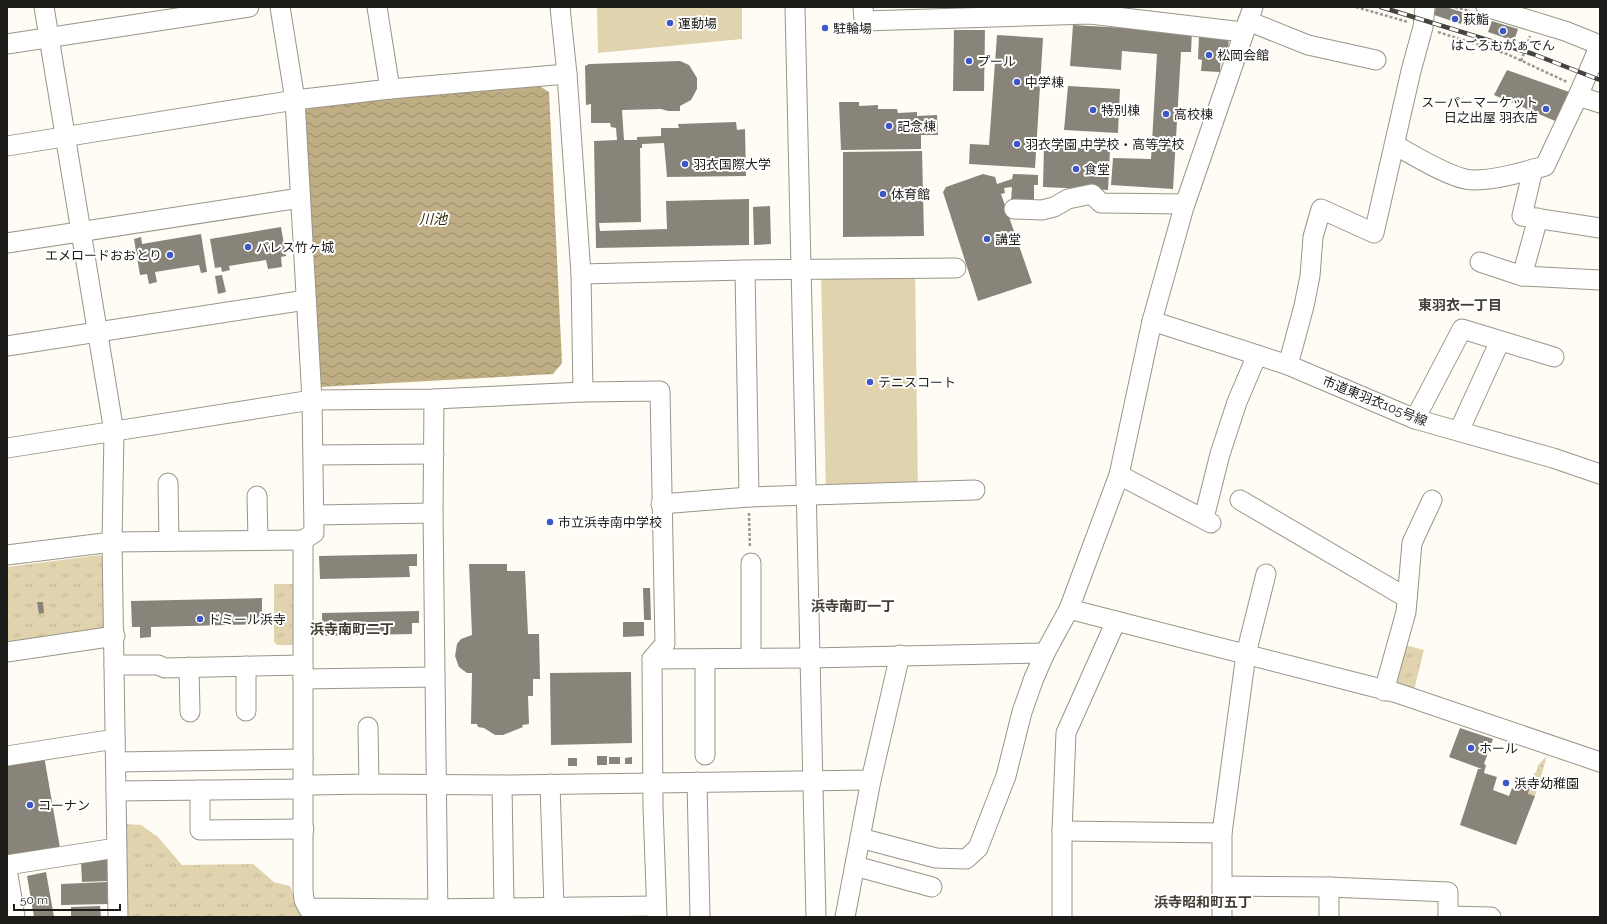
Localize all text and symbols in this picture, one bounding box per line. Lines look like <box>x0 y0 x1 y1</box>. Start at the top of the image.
place label: 萩鮨 <box>1463 12 1489 27</box>
marker: 萩鮨 <box>1450 14 1460 24</box>
place label: 運動場 <box>678 16 717 31</box>
marker: 運動場 <box>665 18 675 28</box>
place label: 駐輪場 <box>833 21 872 36</box>
marker: 駐輪場 <box>820 23 830 33</box>
marker: はごろもがぁでん <box>1498 26 1508 36</box>
place label: はごろもがぁでん <box>1451 38 1555 53</box>
place label: 松岡会館 <box>1217 48 1269 63</box>
marker: 松岡会館 <box>1204 50 1214 60</box>
place label: プール <box>977 54 1016 69</box>
marker: プール <box>964 56 974 66</box>
place label: 中学棟 <box>1025 75 1064 90</box>
marker: 中学棟 <box>1012 77 1022 87</box>
place label: スーパーマーケット 日之出屋 羽衣店 <box>1421 95 1538 125</box>
place label: 特別棟 <box>1101 103 1140 118</box>
marker: スーパーマーケット 日之出屋 羽衣店 <box>1541 104 1551 114</box>
marker: 特別棟 <box>1088 105 1098 115</box>
place label: 高校棟 <box>1174 107 1213 122</box>
marker: 高校棟 <box>1161 109 1171 119</box>
place label: 記念棟 <box>897 119 936 134</box>
marker: 記念棟 <box>884 121 894 131</box>
place label: 羽衣学園 中学校・高等学校 <box>1025 137 1184 152</box>
marker: 羽衣学園 中学校・高等学校 <box>1012 139 1022 149</box>
place label: 羽衣国際大学 <box>693 157 771 172</box>
marker: 羽衣国際大学 <box>680 159 690 169</box>
place label: 食堂 <box>1084 162 1110 177</box>
marker: 食堂 <box>1071 164 1081 174</box>
place label: 体育館 <box>891 187 930 202</box>
marker: 体育館 <box>878 189 888 199</box>
water label: 川池 <box>419 211 449 227</box>
place label: 講堂 <box>995 232 1021 247</box>
marker: 講堂 <box>982 234 992 244</box>
place label: パレス竹ヶ城 <box>256 240 334 255</box>
marker: パレス竹ヶ城 <box>243 242 253 252</box>
place label: エメロードおおとり <box>45 248 162 263</box>
marker: エメロードおおとり <box>165 250 175 260</box>
district label: 東羽衣一丁目 <box>1418 297 1502 313</box>
street label: 市道東羽衣105号線 <box>1320 373 1430 429</box>
place label: テニスコート <box>878 375 956 390</box>
marker: テニスコート <box>865 377 875 387</box>
place label: 市立浜寺南中学校 <box>558 515 662 530</box>
marker: 市立浜寺南中学校 <box>545 517 555 527</box>
district label: 浜寺南町一丁 <box>811 598 895 614</box>
place label: ドミール浜寺 <box>208 612 286 627</box>
marker: ドミール浜寺 <box>195 614 205 624</box>
district label: 浜寺南町二丁 <box>310 621 394 637</box>
place label: ホール <box>1479 741 1518 756</box>
marker: ホール <box>1466 743 1476 753</box>
place label: 浜寺幼稚園 <box>1514 776 1579 791</box>
marker: 浜寺幼稚園 <box>1501 778 1511 788</box>
place label: コーナン <box>38 798 90 813</box>
marker: コーナン <box>25 800 35 810</box>
scale bar <box>14 886 120 912</box>
text: 50 m <box>20 893 48 907</box>
district label: 浜寺昭和町五丁 <box>1154 894 1252 910</box>

